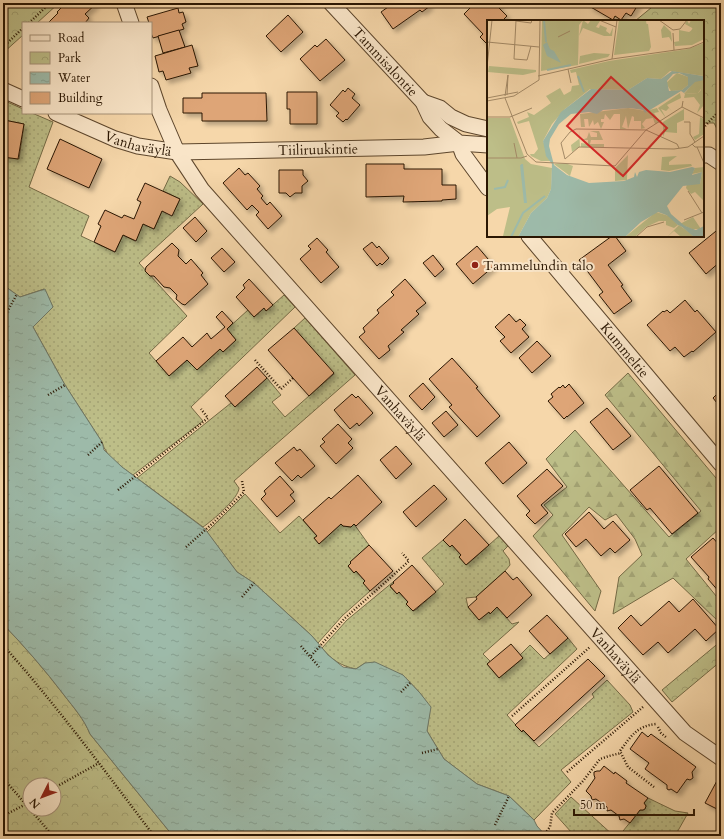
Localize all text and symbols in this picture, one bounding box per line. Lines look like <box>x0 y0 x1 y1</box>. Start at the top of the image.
inset map <box>487 20 704 237</box>
legend <box>22 22 152 114</box>
street label: Tammisalontie <box>348 23 422 101</box>
text: Road <box>58 30 85 46</box>
text: Park <box>58 50 82 66</box>
text: Water <box>57 70 91 86</box>
text: Building <box>58 90 103 106</box>
street label: Vanhaväylä <box>101 126 173 161</box>
street label: Tiiliruukintie <box>278 139 358 160</box>
place label: Tammelundin talo <box>483 256 594 275</box>
marker: Tammelundin talo <box>470 260 480 270</box>
street label: Kummeltie <box>596 319 653 382</box>
street label: Vanhaväylä <box>370 381 430 445</box>
street label: Vanhaväylä <box>586 624 645 687</box>
north arrow <box>22 777 62 817</box>
scale bar <box>574 791 694 817</box>
text: N <box>26 794 44 812</box>
text: 50 m <box>580 797 607 813</box>

